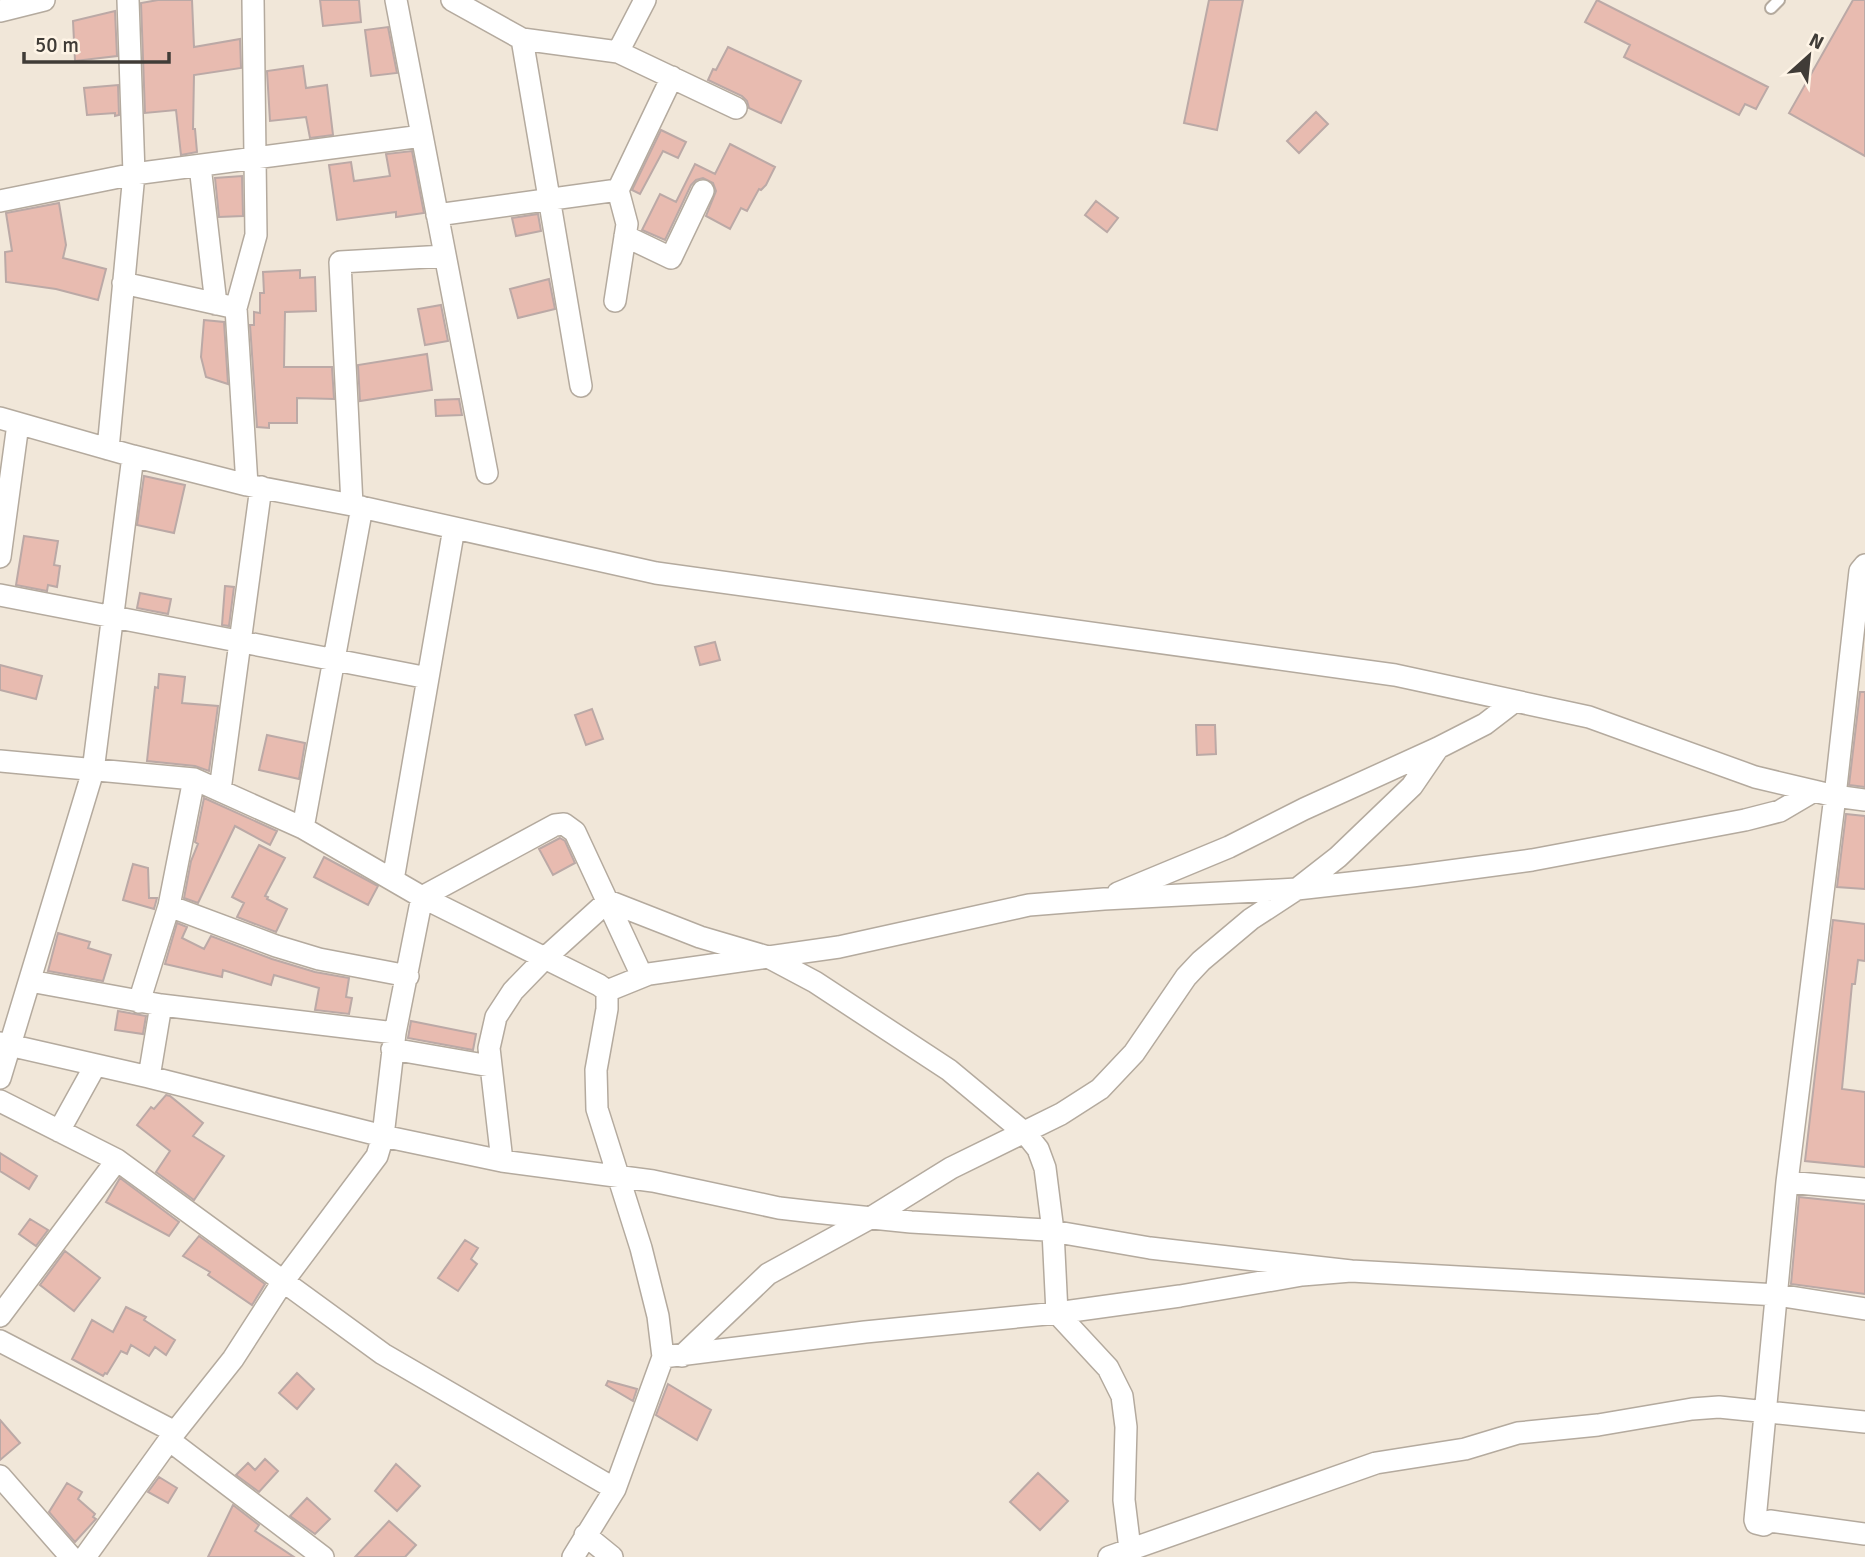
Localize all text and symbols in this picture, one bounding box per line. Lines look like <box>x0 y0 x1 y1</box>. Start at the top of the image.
scale bar <box>24 21 170 65</box>
north arrow <box>1774 21 1844 91</box>
text: N <box>1805 28 1828 55</box>
text: 50 m <box>35 32 79 58</box>

